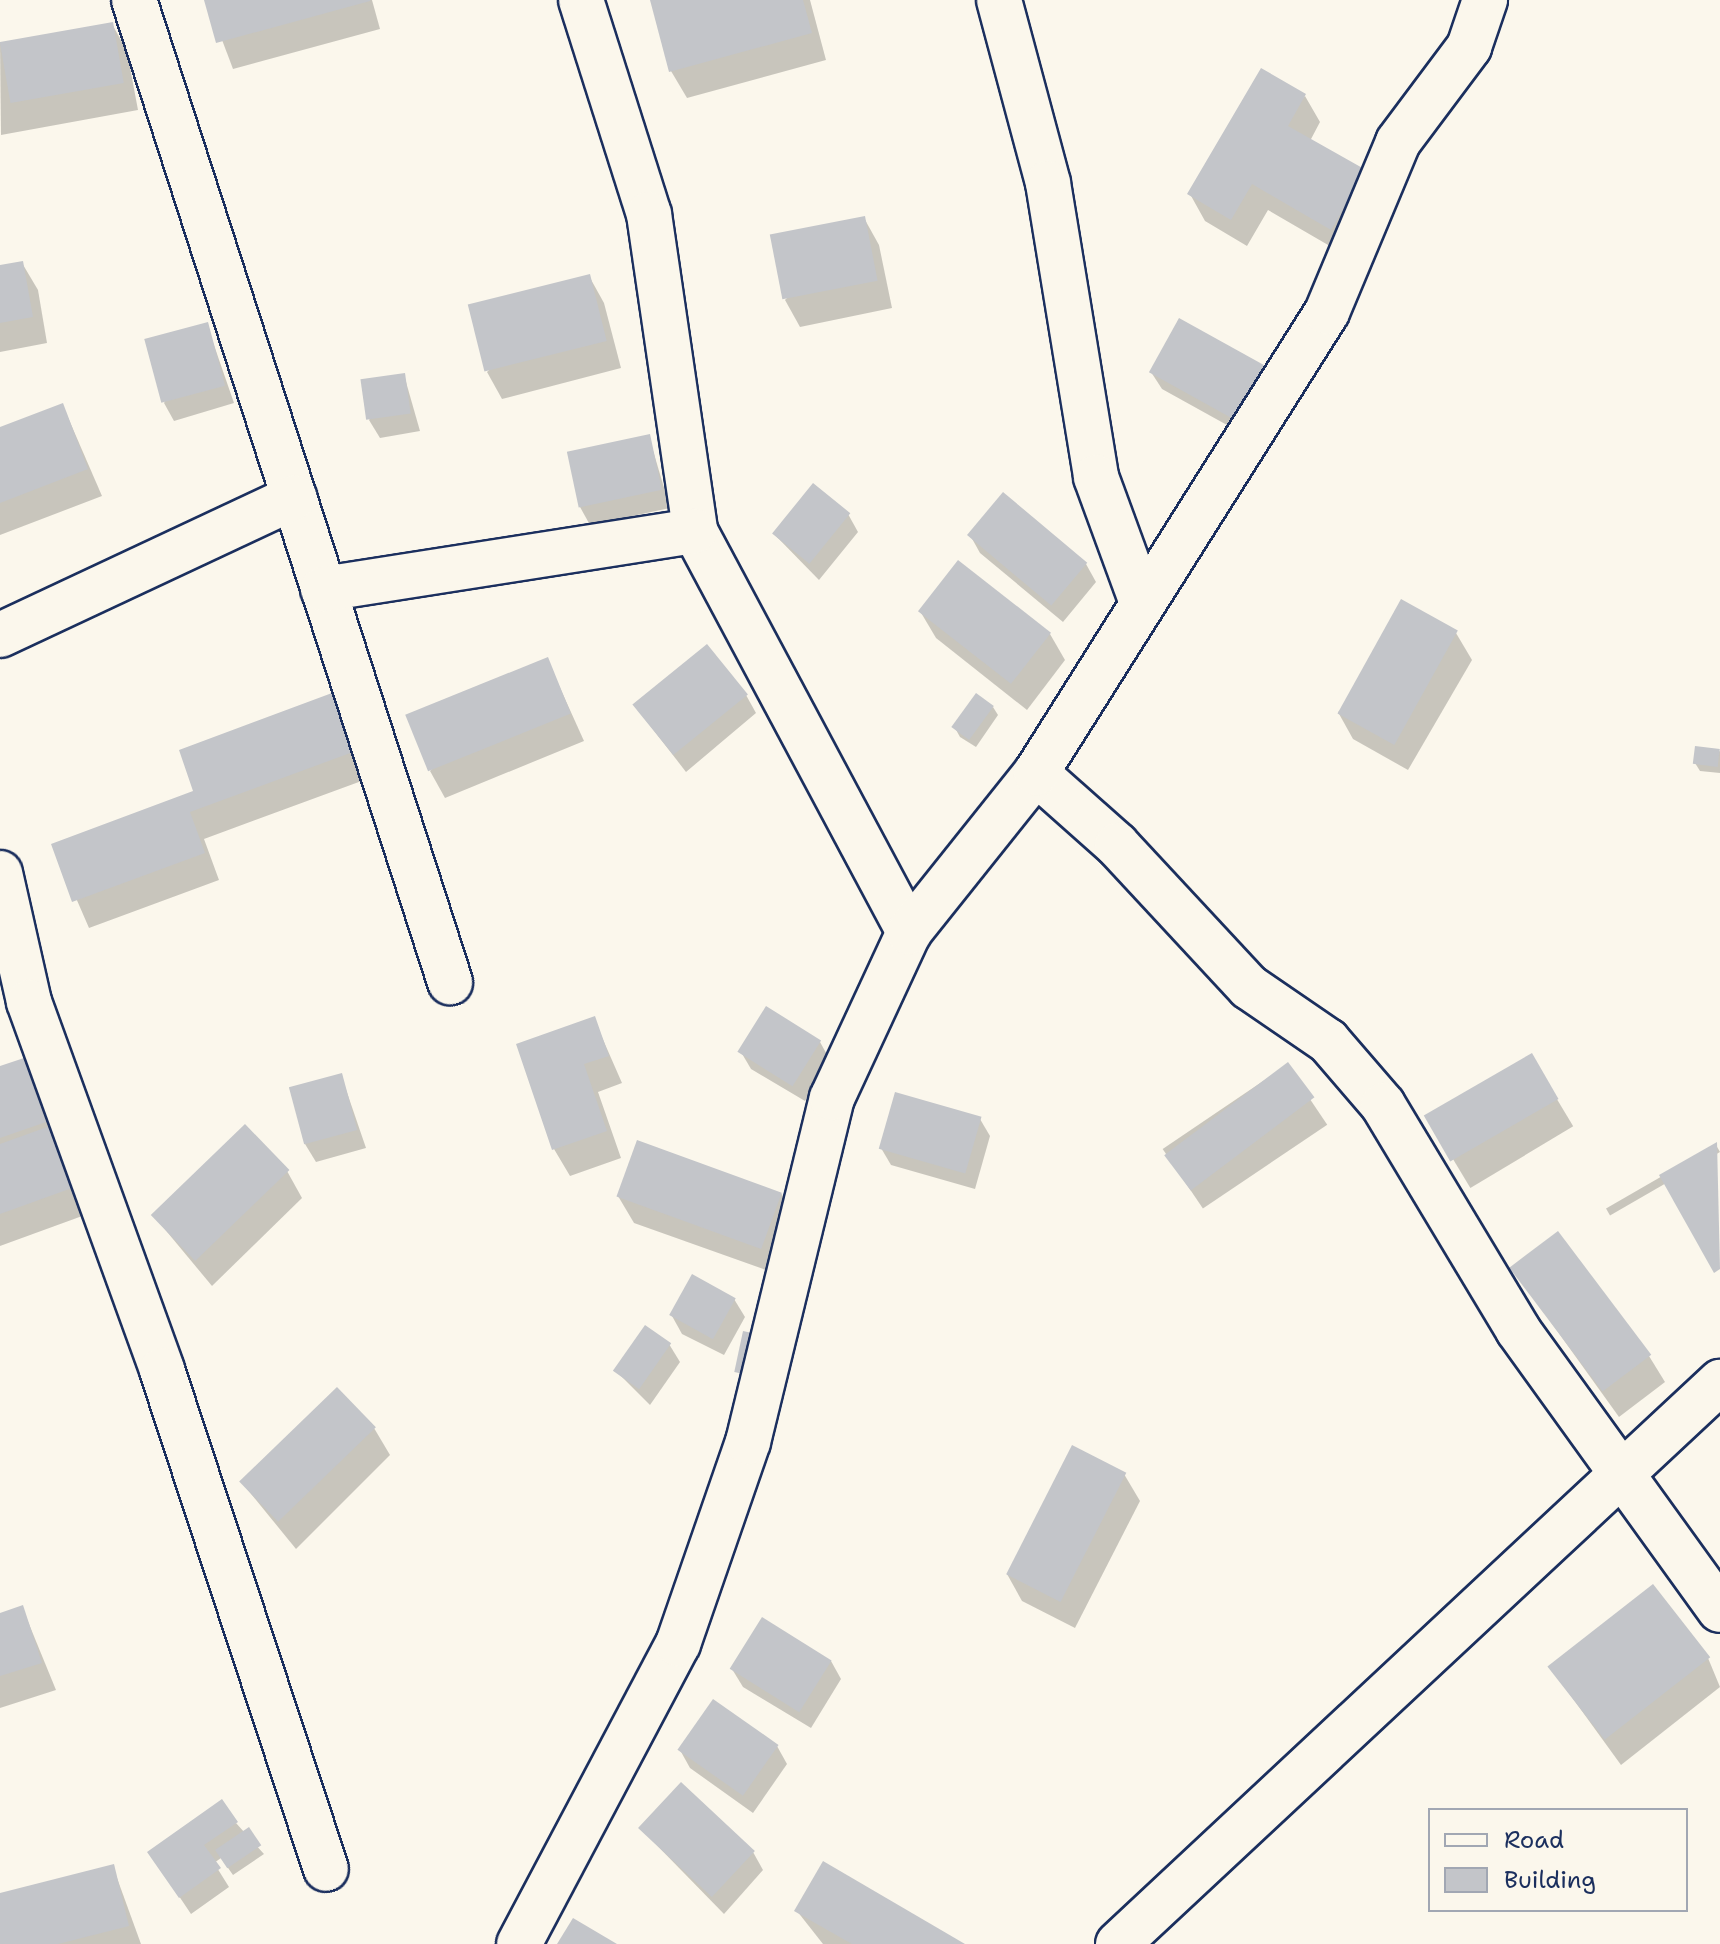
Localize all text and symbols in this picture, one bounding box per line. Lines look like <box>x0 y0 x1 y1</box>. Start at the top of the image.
legend <box>1428 1808 1688 1912</box>
text: Road <box>1504 1824 1564 1856</box>
text: Building <box>1504 1864 1596 1896</box>

